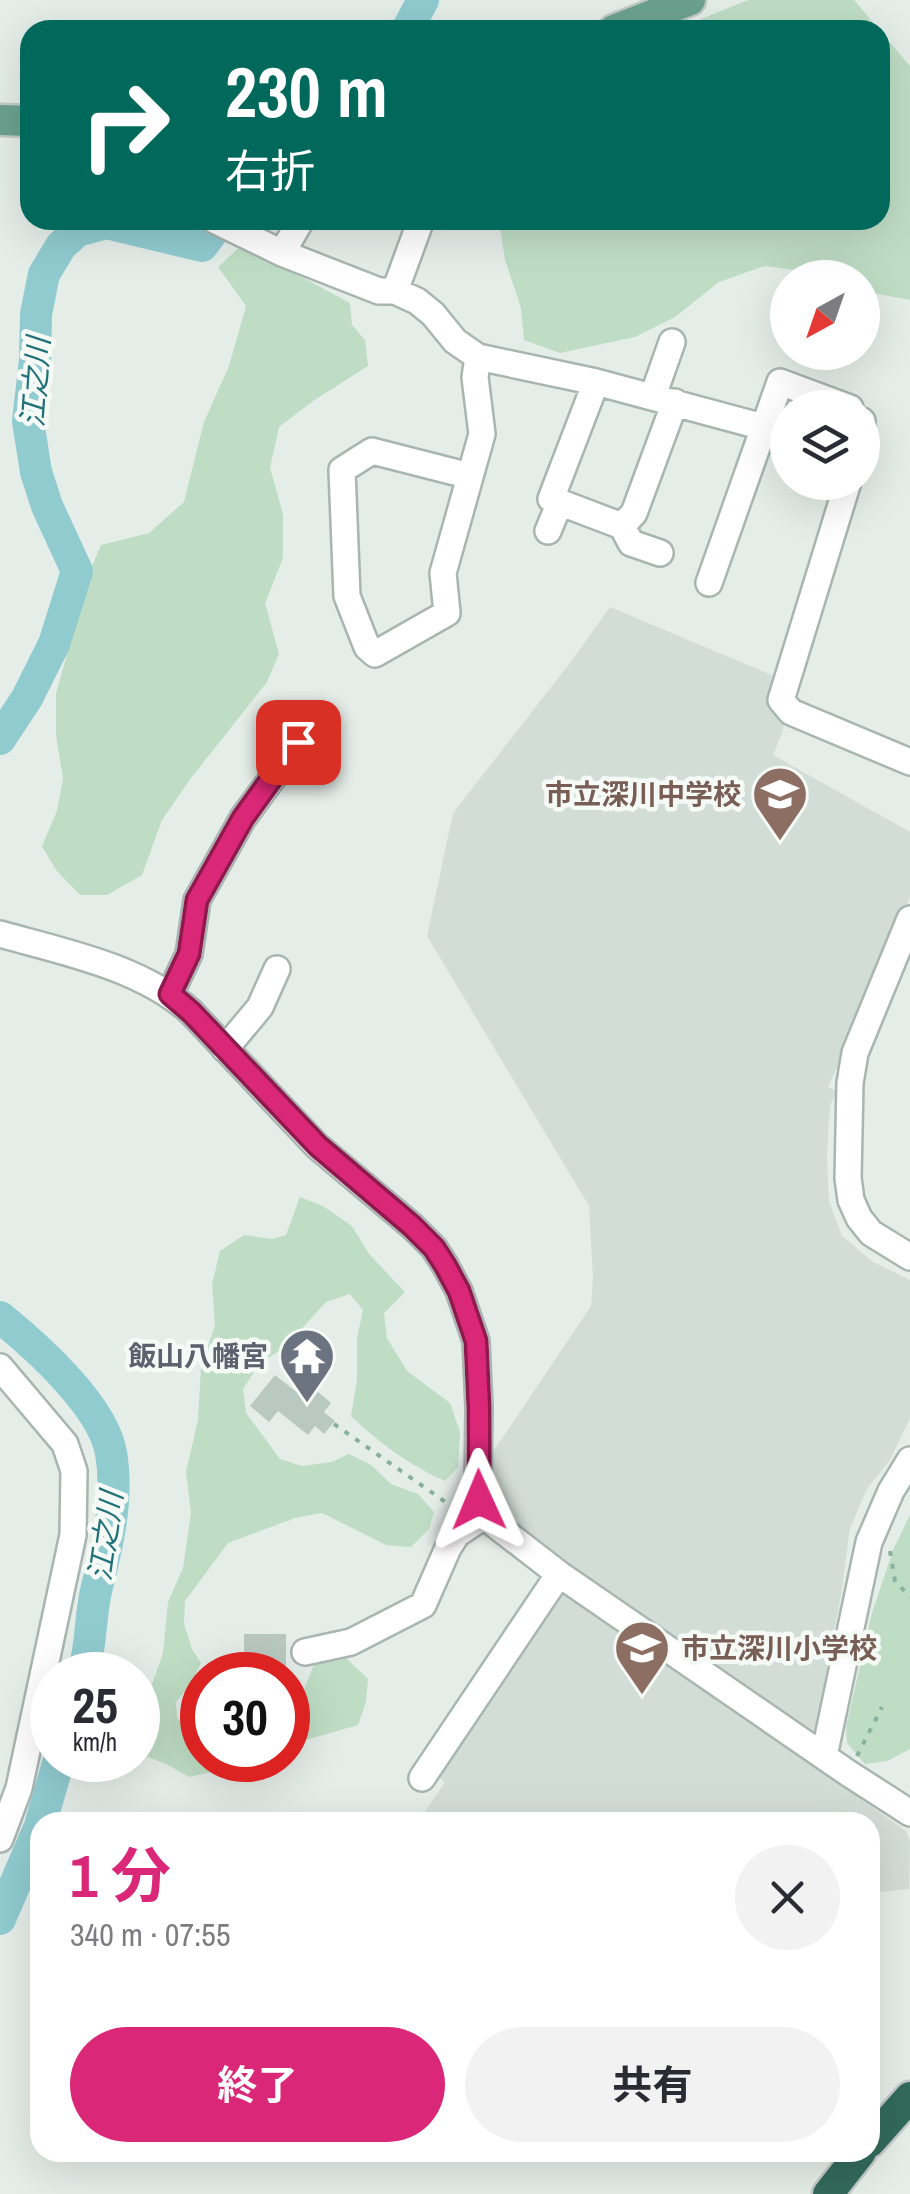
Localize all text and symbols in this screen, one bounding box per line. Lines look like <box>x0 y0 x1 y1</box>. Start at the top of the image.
text: 230 m <box>225 45 388 139</box>
icon: right <box>60 60 190 190</box>
text: 右折 <box>225 140 315 201</box>
north arrow <box>770 260 880 370</box>
map controls <box>770 260 880 500</box>
water label: 江之川 <box>12 333 58 428</box>
button: layers <box>770 390 880 500</box>
pin <box>256 700 341 785</box>
icon: arrive <box>271 715 326 770</box>
school or university icon: 市立深川中学校 <box>750 764 810 843</box>
place label: 市立深川中学校 <box>545 775 741 813</box>
temple icon: 飯山八幡宮 <box>277 1326 337 1405</box>
place label: 飯山八幡宮 <box>128 1337 268 1375</box>
position arrow <box>427 1448 531 1552</box>
water label: 江之川 <box>79 1486 131 1583</box>
school or university icon: 市立深川小学校 <box>612 1618 672 1697</box>
place label: 市立深川小学校 <box>681 1629 877 1667</box>
speed limit sign: 30 <box>180 1652 310 1782</box>
text: 25 <box>72 1671 118 1739</box>
text: km/h <box>73 1725 117 1759</box>
text: 1 分 <box>70 1835 171 1916</box>
button: close <box>735 1845 840 1950</box>
text: 340 m · 07:55 <box>70 1913 230 1956</box>
button: 終了 <box>70 2027 445 2142</box>
button: 共有 <box>465 2027 840 2142</box>

